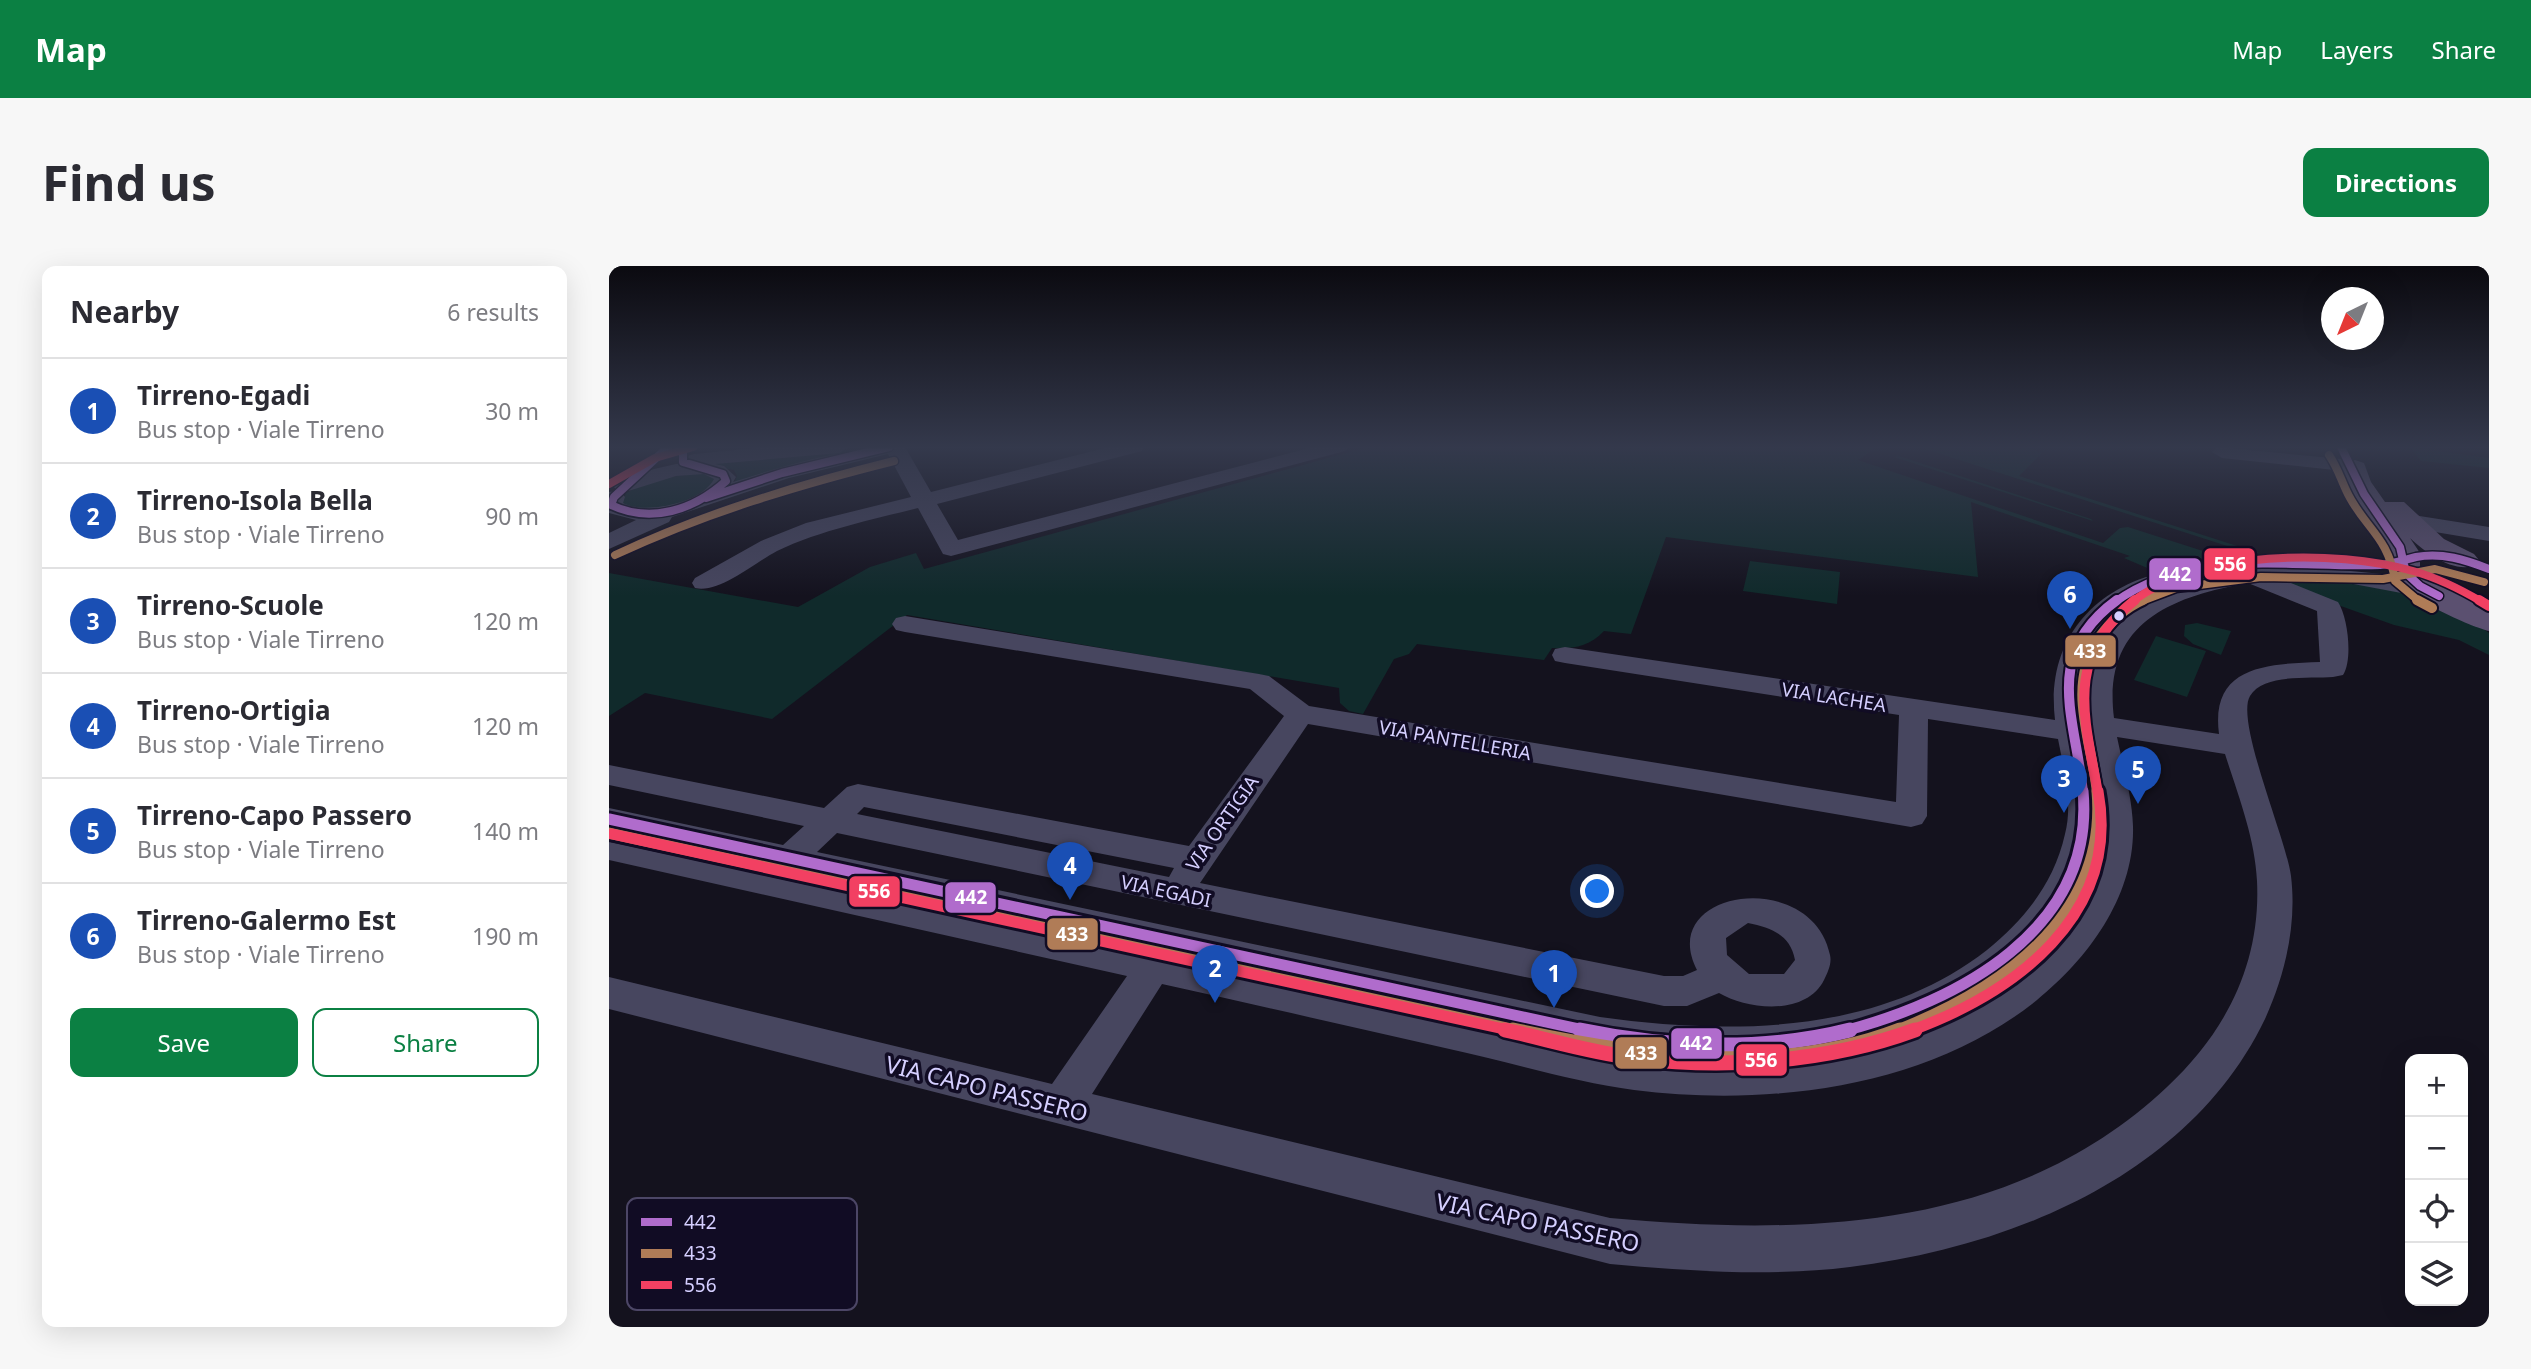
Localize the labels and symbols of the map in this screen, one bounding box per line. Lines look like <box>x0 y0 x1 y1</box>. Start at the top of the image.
north arrow <box>2321 287 2384 350</box>
line badge: 556 <box>2203 547 2256 581</box>
text: 556 <box>2214 551 2246 577</box>
line badge: 442 <box>2148 557 2202 591</box>
text: 442 <box>2159 561 2191 587</box>
pin: 6 <box>2047 571 2093 629</box>
unlabelled marker <box>2112 609 2126 623</box>
line badge: 433 <box>2064 634 2117 668</box>
text: 433 <box>2074 638 2106 664</box>
street label: VIA LACHEA <box>1780 676 1889 718</box>
street label: VIA PANTELLERIA <box>1377 714 1534 766</box>
pin: 5 <box>2115 746 2161 804</box>
pin: 3 <box>2041 755 2087 813</box>
street label: VIA ORTIGIA <box>1180 769 1265 876</box>
pin: 4 <box>1047 842 1093 900</box>
street label: VIA EGADI <box>1118 869 1214 913</box>
your location <box>1580 874 1614 908</box>
line badge: 556 <box>848 875 901 908</box>
text: 556 <box>858 878 890 904</box>
line badge: 442 <box>944 881 997 914</box>
text: 442 <box>955 884 987 910</box>
line badge: 433 <box>1046 917 1099 951</box>
text: 433 <box>1056 921 1088 947</box>
pin: 2 <box>1192 945 1238 1003</box>
pin: 1 <box>1531 950 1577 1008</box>
line badge: 442 <box>1670 1027 1723 1060</box>
text: 442 <box>1680 1030 1712 1056</box>
line badge: 433 <box>1614 1036 1668 1070</box>
text: 433 <box>1625 1040 1657 1066</box>
line badge: 556 <box>1735 1043 1788 1077</box>
street label: VIA CAPO PASSERO <box>883 1047 1091 1129</box>
text: 556 <box>1745 1047 1777 1073</box>
street label: VIA CAPO PASSERO <box>1433 1185 1643 1259</box>
legend <box>627 1198 857 1310</box>
text: 442 <box>684 1209 717 1235</box>
text: 433 <box>684 1240 717 1266</box>
text: 556 <box>684 1272 717 1298</box>

